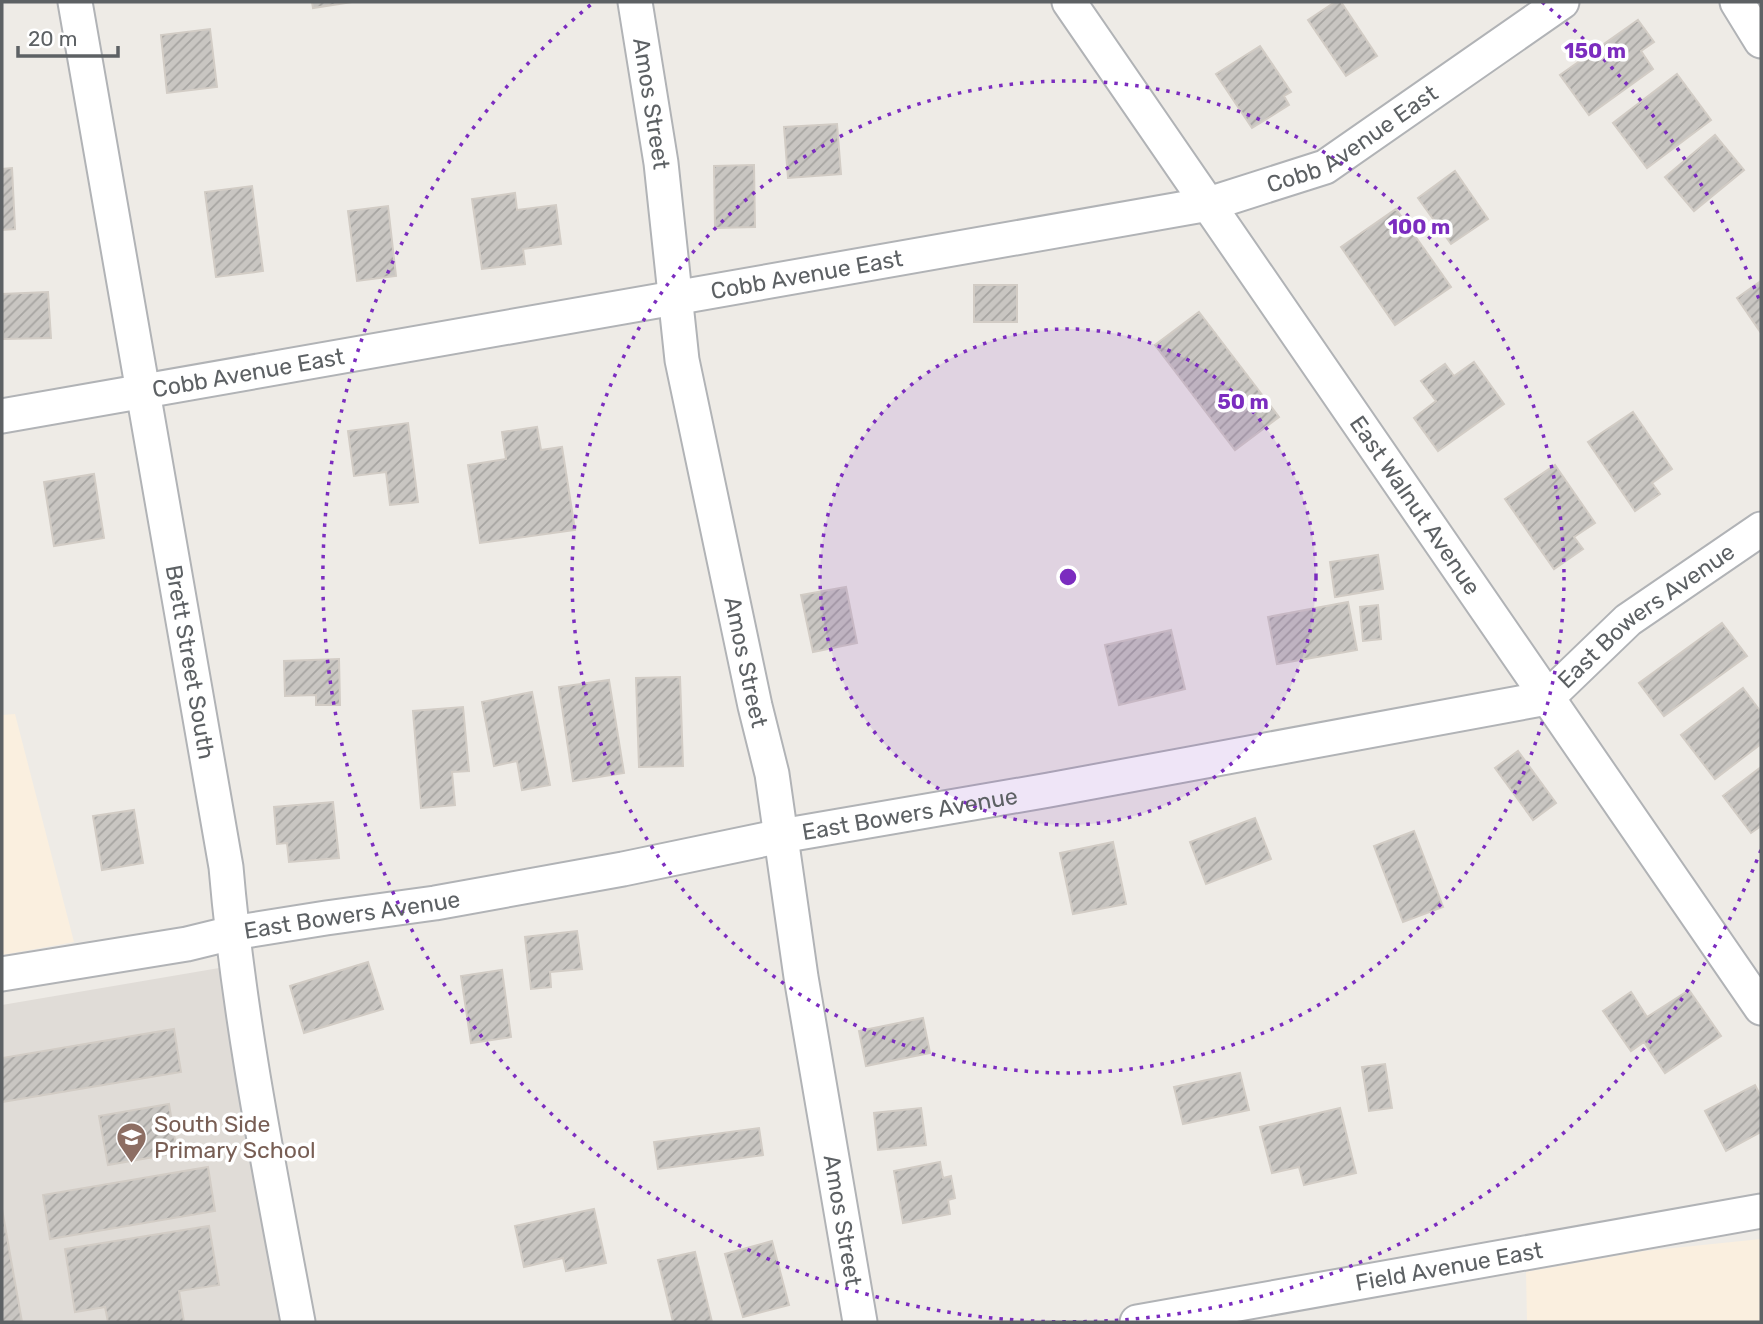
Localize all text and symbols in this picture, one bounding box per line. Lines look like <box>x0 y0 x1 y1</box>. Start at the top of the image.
scale bar <box>18 14 117 58</box>
text: 20 m <box>28 26 77 51</box>
street label: Amos Street <box>627 36 676 171</box>
text: 150 m <box>1564 38 1626 63</box>
street label: Cobb Avenue East <box>1263 79 1443 199</box>
text: 100 m <box>1388 214 1450 239</box>
street label: Cobb Avenue East <box>708 244 905 305</box>
street label: Cobb Avenue East <box>150 342 346 403</box>
text: 50 m <box>1217 389 1269 414</box>
street label: East Walnut Avenue <box>1344 410 1487 600</box>
street label: East Bowers Avenue <box>1552 537 1740 694</box>
street label: Brett Street South <box>159 563 221 761</box>
centre of rings <box>1056 565 1080 589</box>
street label: Amos Street <box>718 594 774 730</box>
street label: East Bowers Avenue <box>800 782 1020 846</box>
street label: East Bowers Avenue <box>242 885 462 945</box>
place label: South Side Primary School <box>154 1110 316 1164</box>
school or university icon: South Side Primary School <box>114 1120 148 1164</box>
street label: Amos Street <box>818 1153 868 1288</box>
street label: Field Avenue East <box>1353 1236 1545 1297</box>

